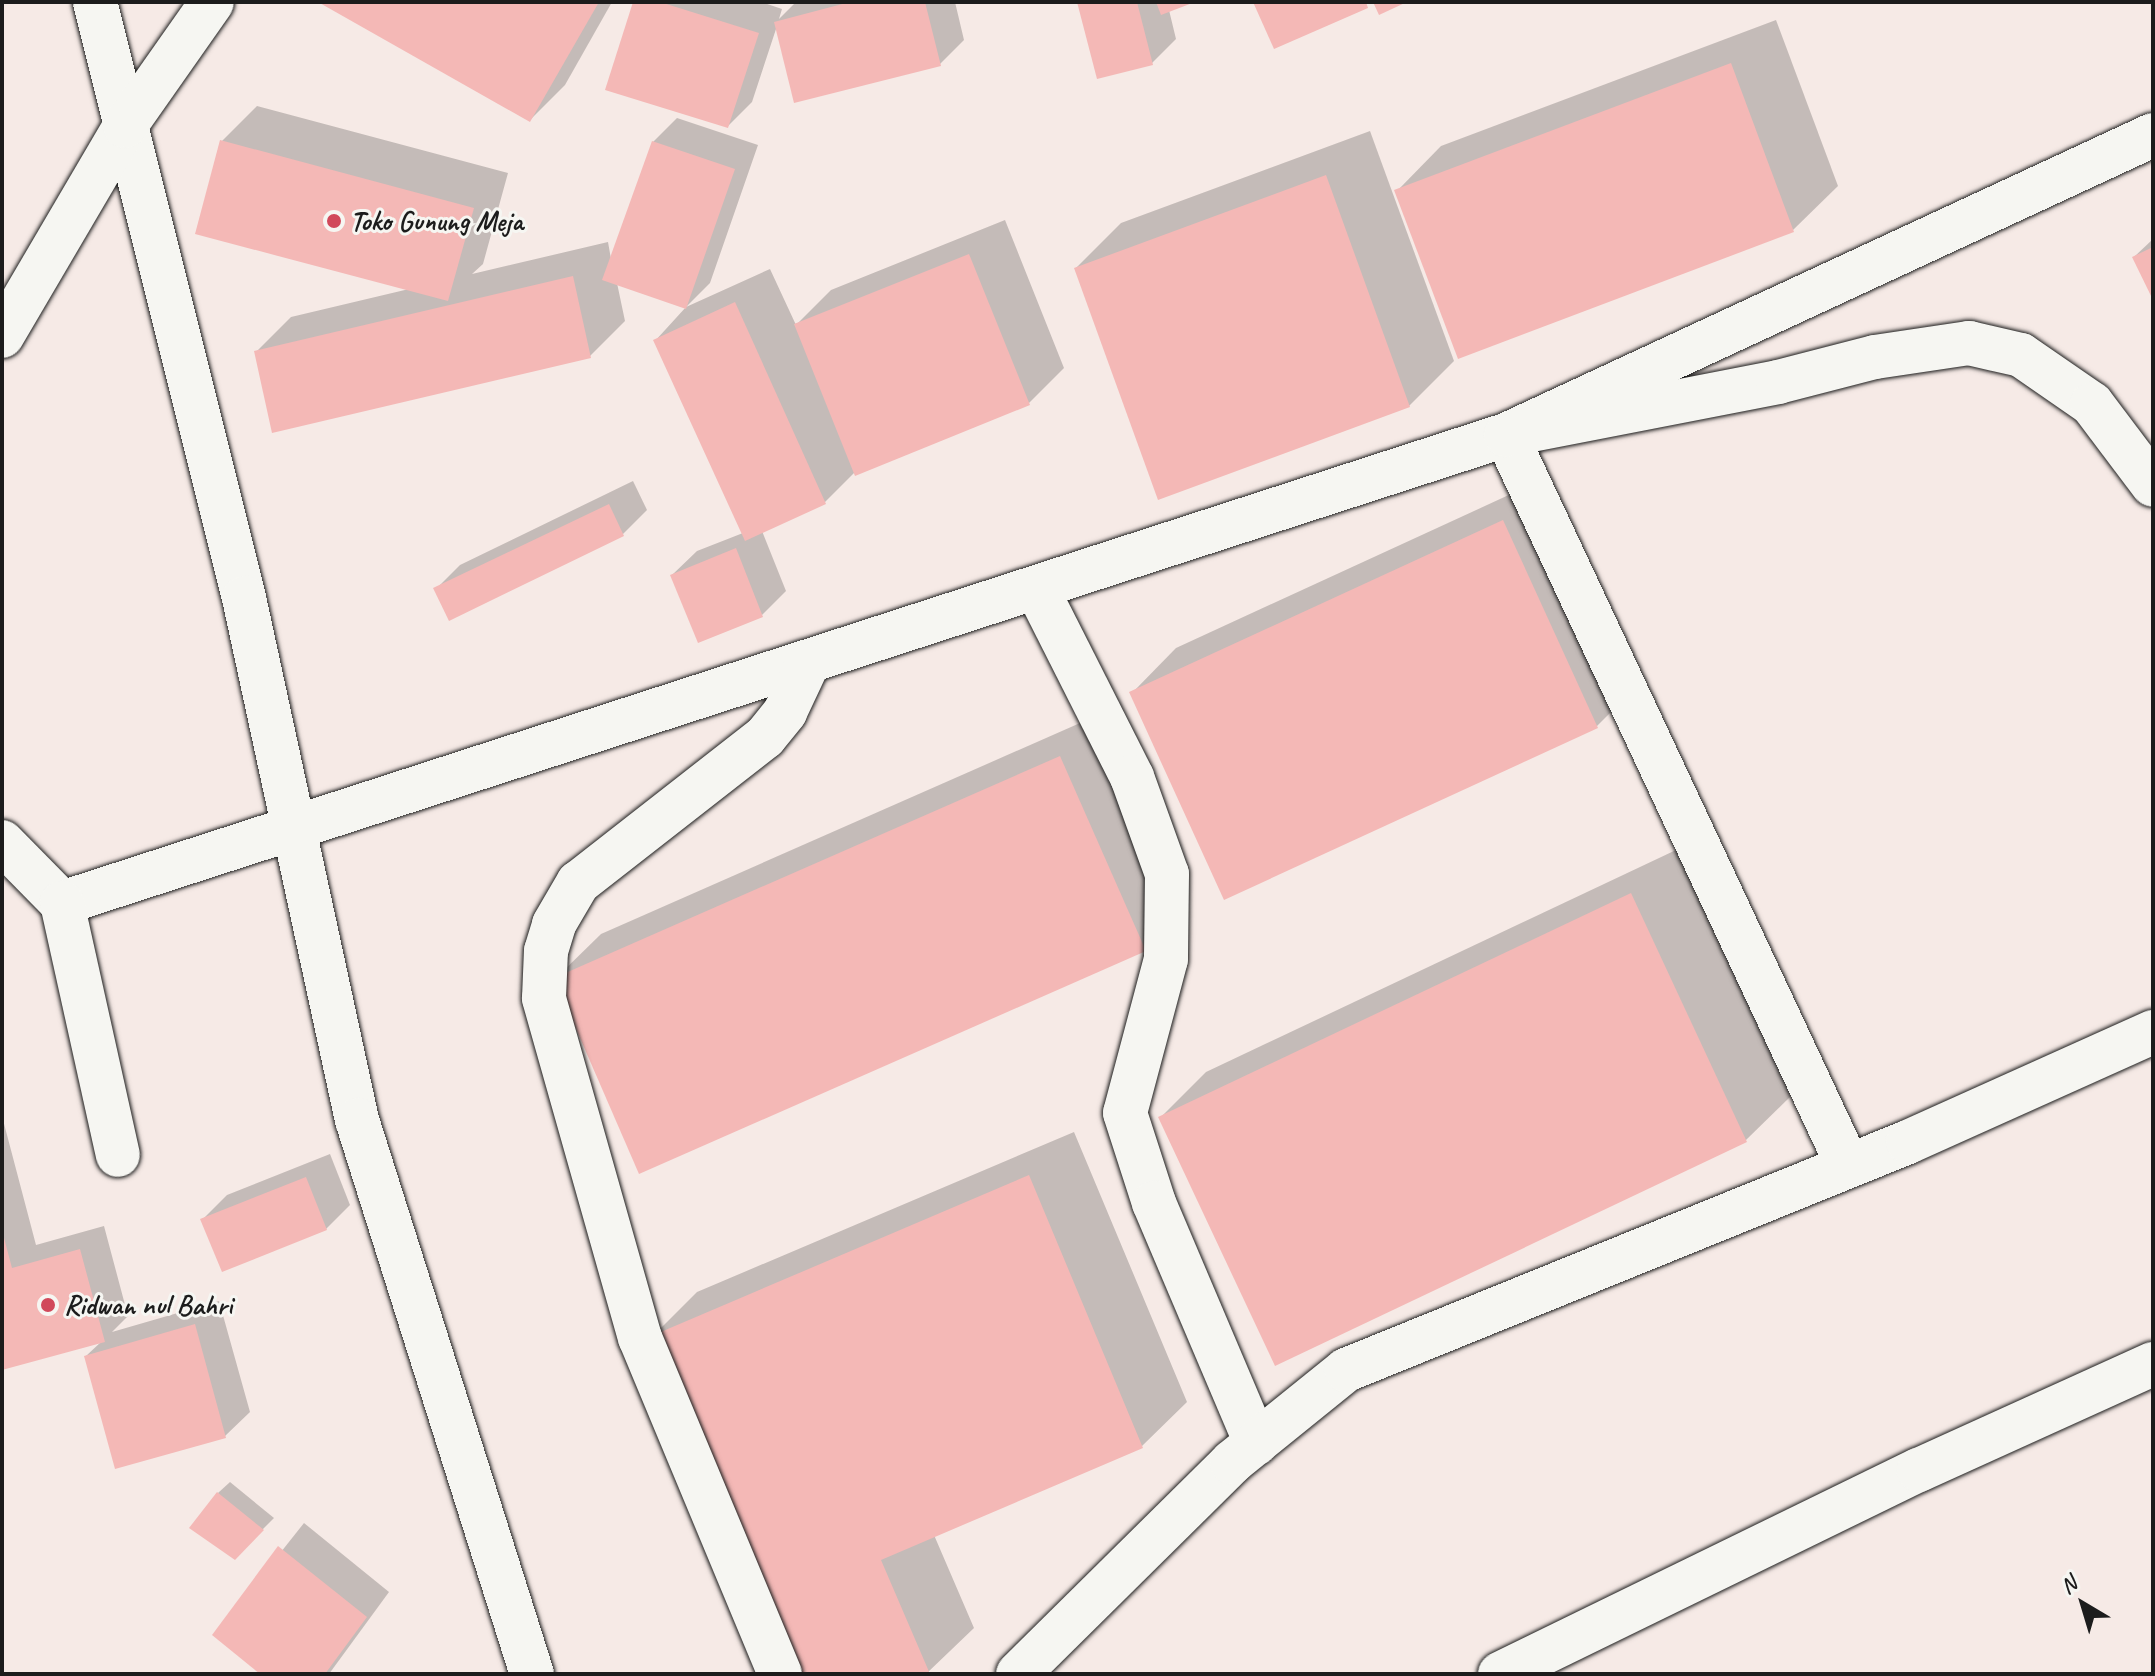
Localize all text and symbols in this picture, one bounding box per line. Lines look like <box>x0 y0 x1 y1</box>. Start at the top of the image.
place label: Toko Gunung Meja <box>350 204 522 238</box>
marker: Toko Gunung Meja <box>325 212 343 230</box>
place label: Ridwan nul Bahri <box>64 1288 232 1322</box>
marker: Ridwan nul Bahri <box>39 1296 57 1314</box>
north arrow <box>2043 1564 2123 1644</box>
text: N <box>2054 1570 2082 1600</box>

